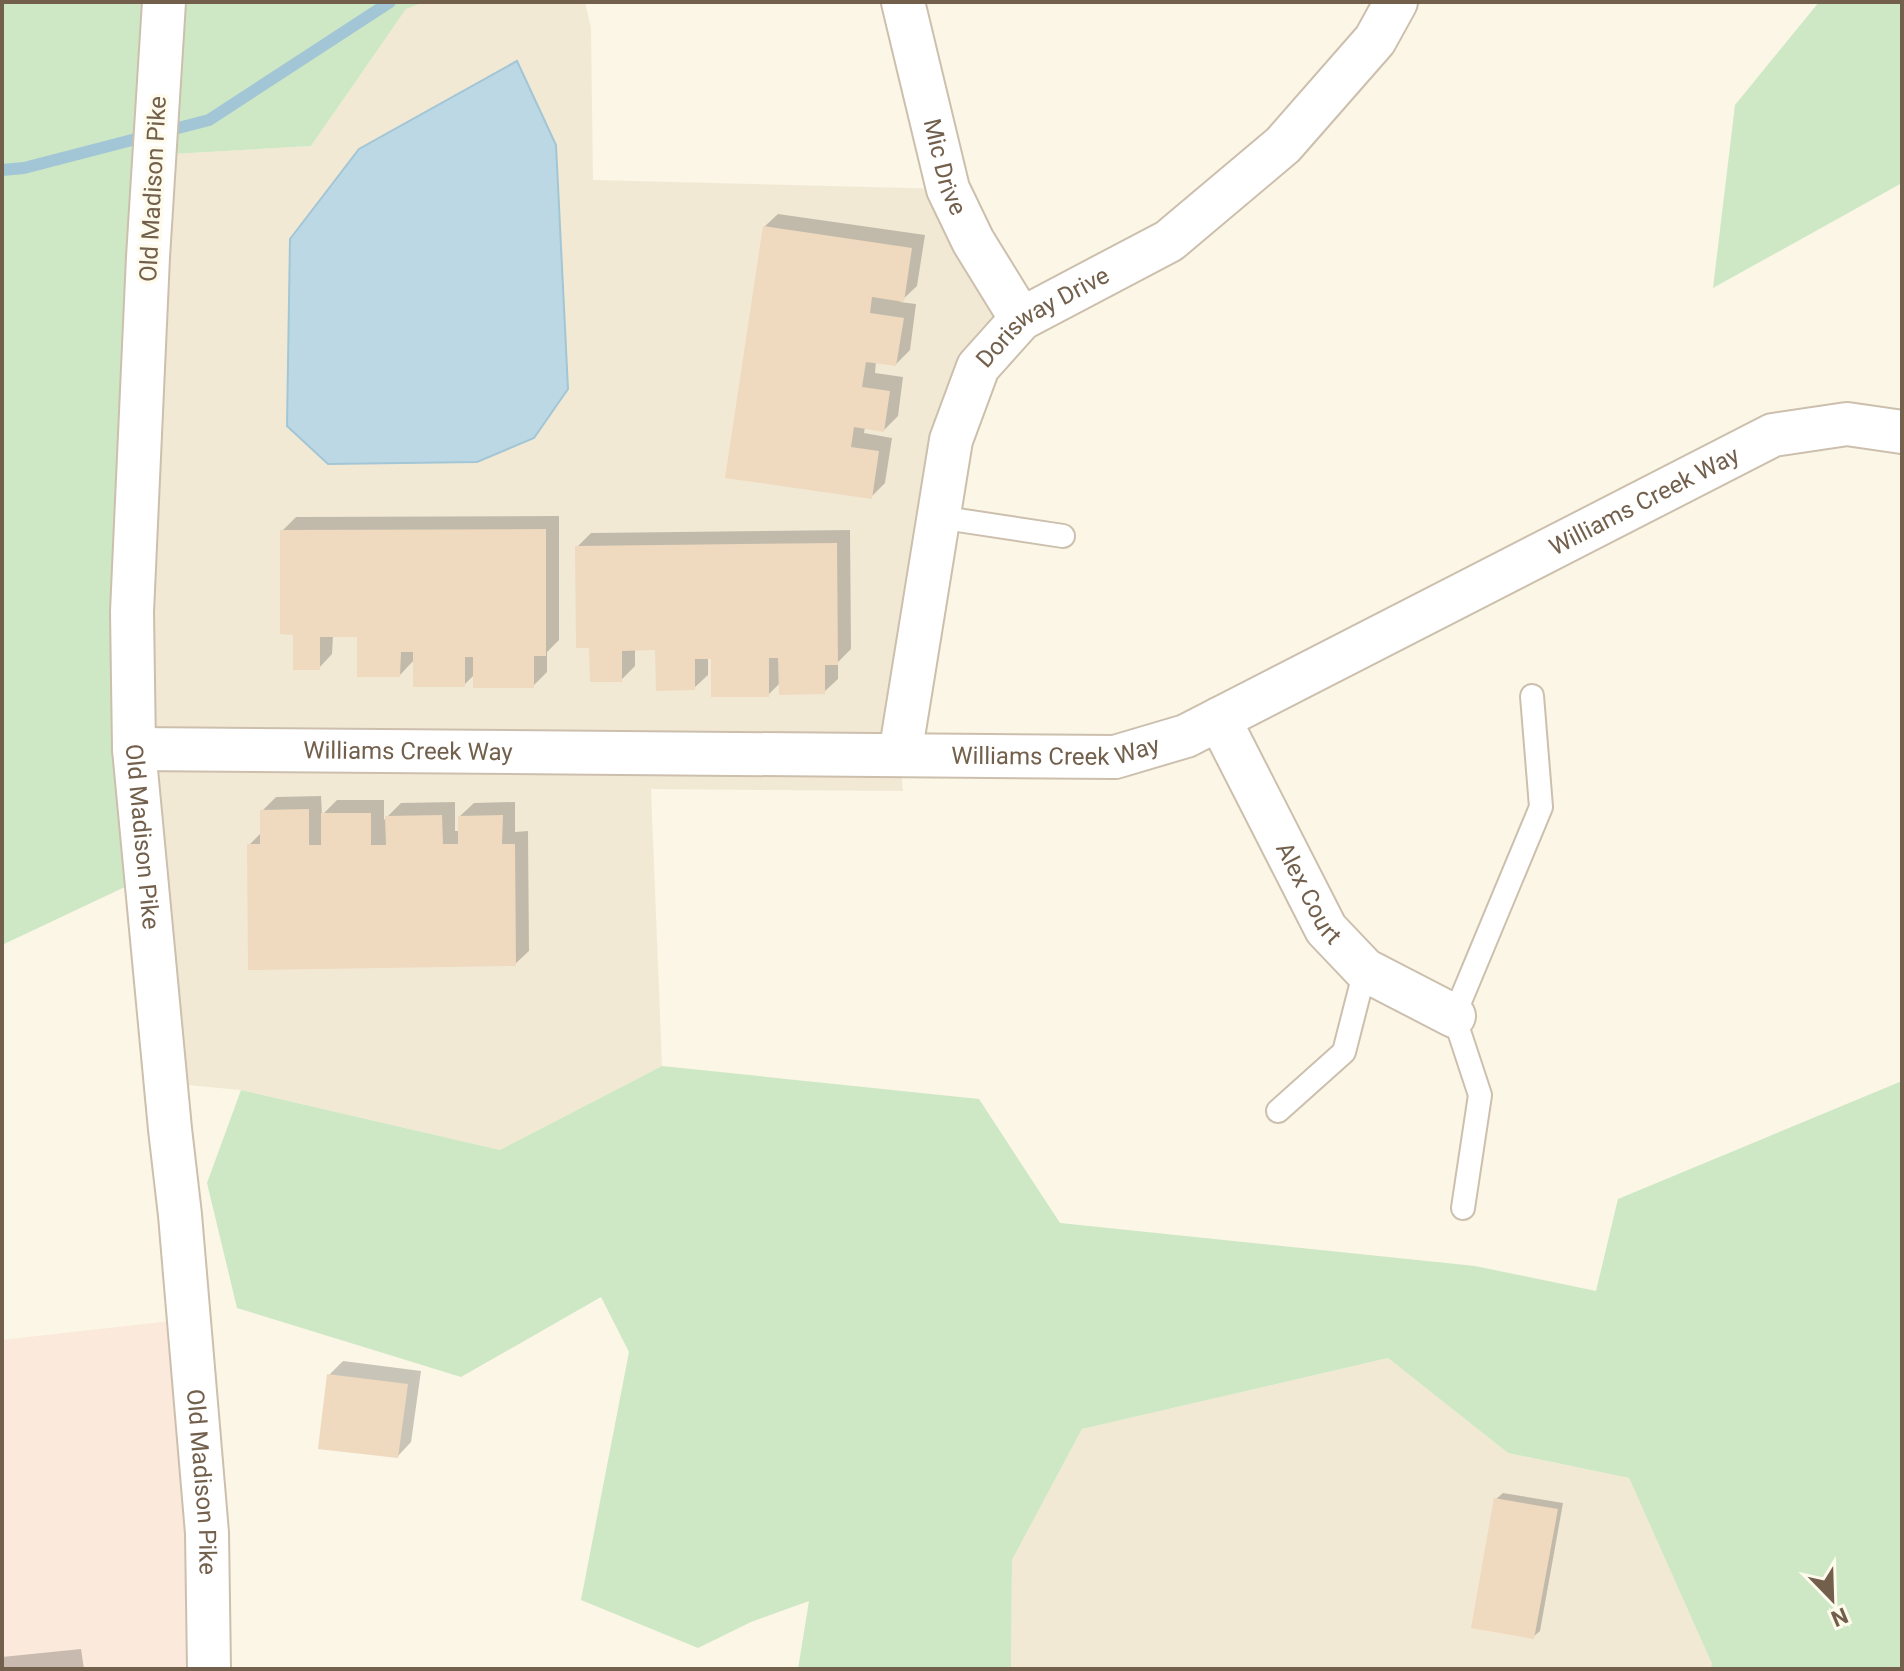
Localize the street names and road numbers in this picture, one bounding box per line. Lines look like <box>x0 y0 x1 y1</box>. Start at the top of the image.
street label: Old Madison Pike <box>134 95 172 283</box>
street label: Mic Drive <box>918 116 972 220</box>
street label: Dorisway Drive <box>970 261 1114 373</box>
street label: Williams Creek Way <box>1545 441 1744 561</box>
street label: Williams Creek Way <box>951 730 1163 771</box>
street label: Williams Creek Way <box>303 736 513 766</box>
street label: Old Madison Pike <box>120 743 165 931</box>
street label: Alex Court <box>1270 838 1347 950</box>
street label: Old Madison Pike <box>181 1388 222 1575</box>

